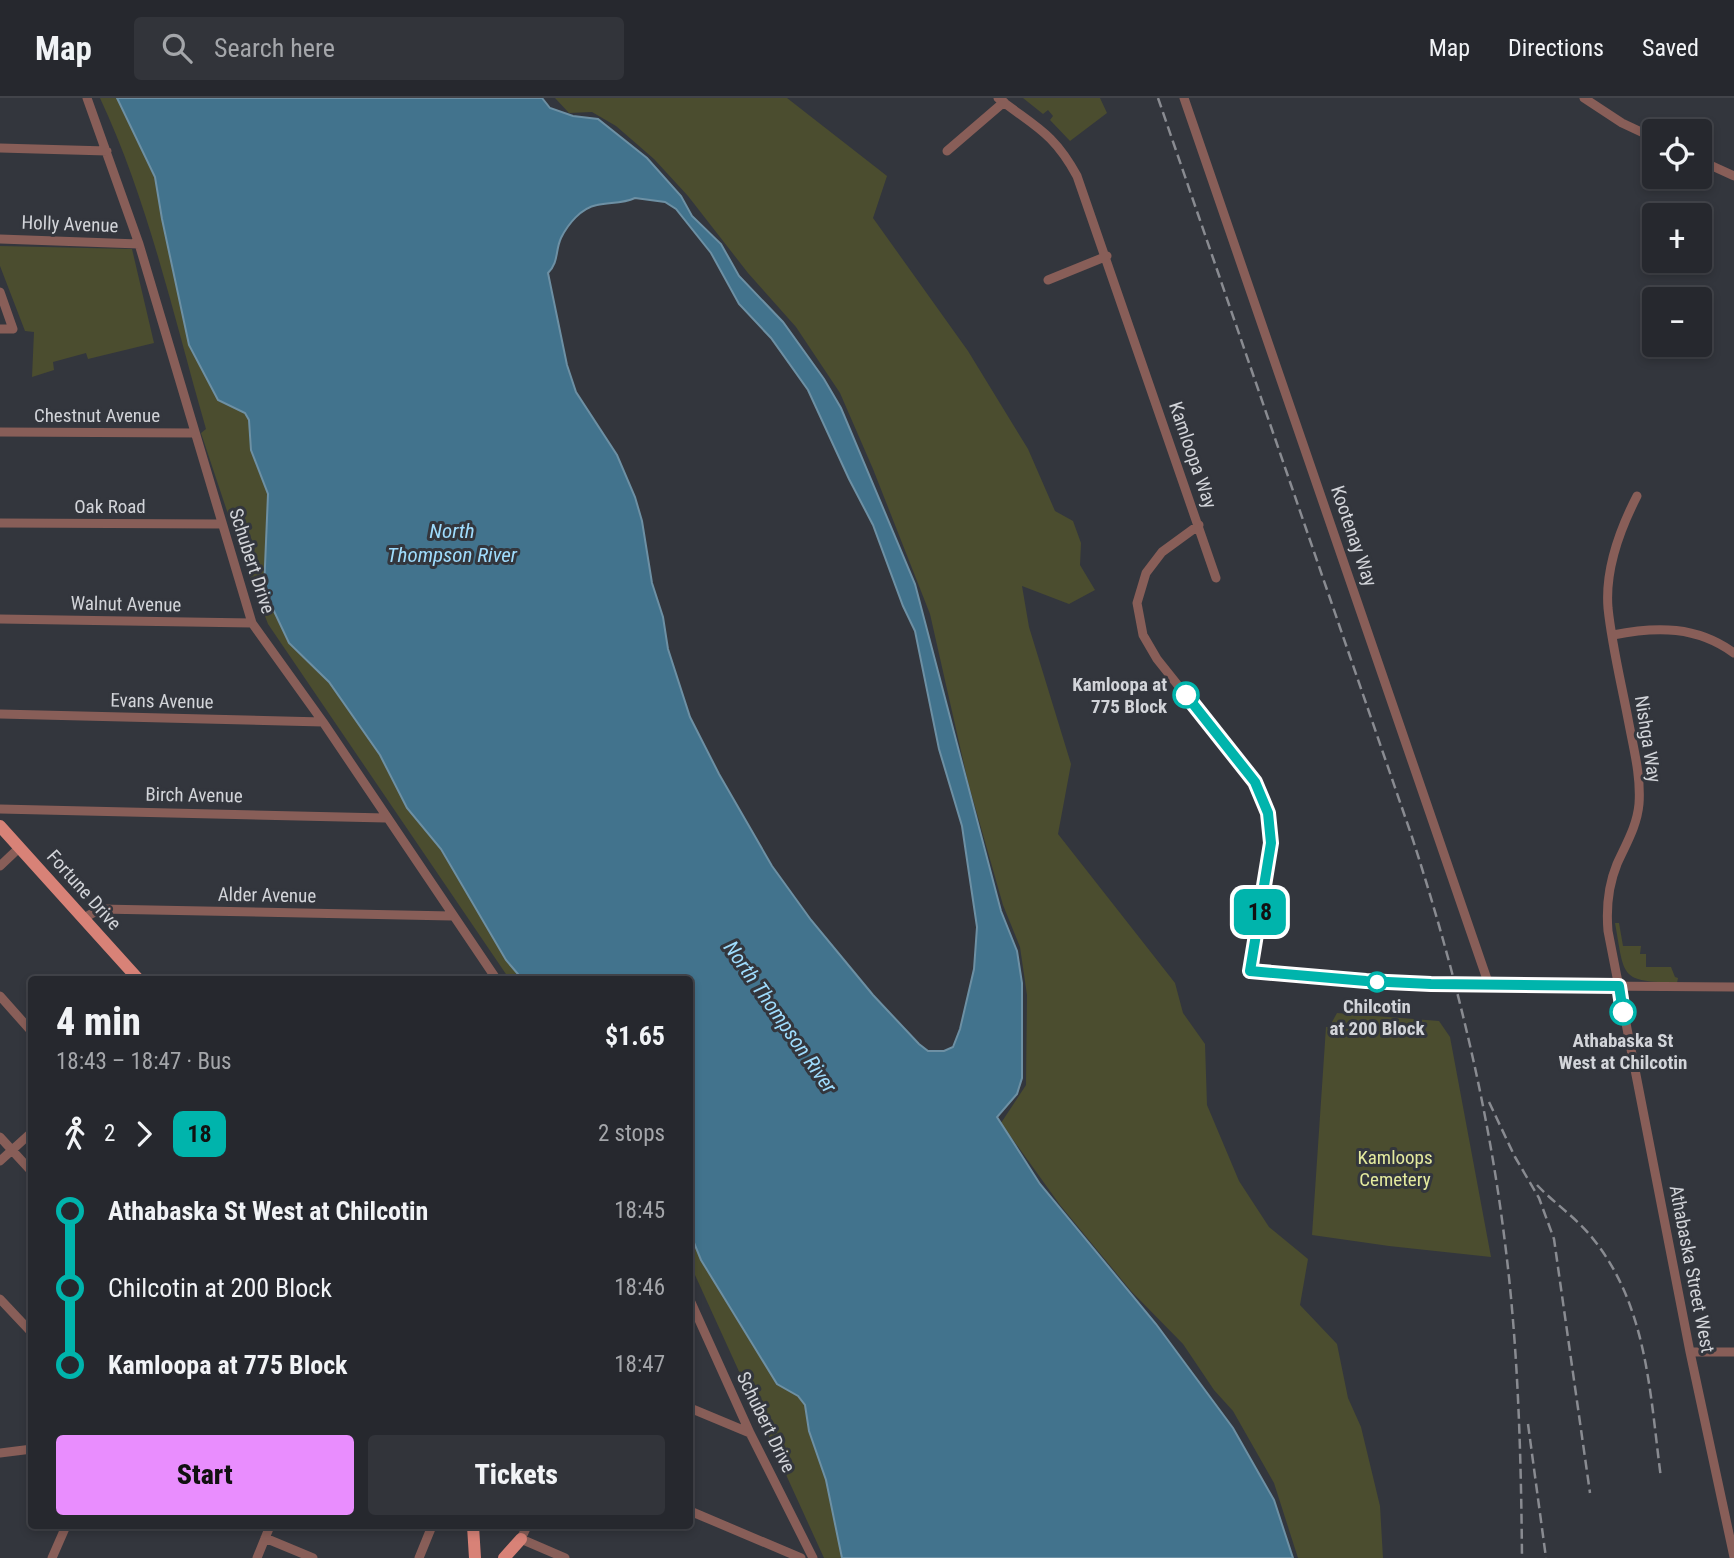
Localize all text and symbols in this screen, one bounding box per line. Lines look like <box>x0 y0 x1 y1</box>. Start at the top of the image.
search box <box>134 17 624 80</box>
text: Map <box>35 29 92 68</box>
icon: search <box>158 29 196 67</box>
text: Search here <box>214 33 335 63</box>
text: Map <box>1429 34 1470 62</box>
text: Directions <box>1508 34 1604 62</box>
text: Saved <box>1642 34 1699 62</box>
map controls <box>1642 119 1712 357</box>
button: locate <box>1642 119 1712 189</box>
button: + <box>1642 203 1712 273</box>
street label: Holly Avenue <box>21 211 119 237</box>
button: − <box>1642 287 1712 357</box>
street label: Kamloopa Way <box>1164 399 1222 511</box>
street label: Chestnut Avenue <box>34 404 160 427</box>
street label: Kootenay Way <box>1326 483 1382 590</box>
street label: Oak Road <box>74 495 146 518</box>
street label: Schubert Drive <box>224 505 280 617</box>
water label: North Thompson River <box>387 519 518 567</box>
street label: Walnut Avenue <box>70 592 182 616</box>
place label: Kamloopa at 775 Block <box>1072 673 1168 718</box>
marker: Kamloopa at 775 Block <box>1173 682 1199 708</box>
street label: Evans Avenue <box>110 689 214 713</box>
street label: Nishga Way <box>1630 694 1666 784</box>
street label: Birch Avenue <box>145 783 243 807</box>
street label: Fortune Drive <box>42 845 126 935</box>
street label: Alder Avenue <box>218 883 317 907</box>
line badge: 18 <box>1228 889 1292 935</box>
text: 18 <box>1248 898 1272 926</box>
water label: North Thompson River <box>719 936 842 1098</box>
marker: Chilcotin at 200 Block <box>1367 972 1387 992</box>
place label: Chilcotin at 200 Block <box>1329 995 1425 1040</box>
marker: Athabaska St West at Chilcotin <box>1610 999 1636 1025</box>
text: 4 min <box>56 1000 141 1044</box>
text: $1.65 <box>605 1021 665 1051</box>
place label: Athabaska St West at Chilcotin <box>1559 1029 1687 1074</box>
text: 18:43 – 18:47 · Bus <box>56 1048 232 1075</box>
icon: walk <box>56 1115 94 1153</box>
icon: forward <box>125 1115 163 1153</box>
text: 2 <box>104 1120 115 1147</box>
text: 18 <box>187 1120 212 1148</box>
text: 2 stops <box>598 1120 665 1147</box>
park label: Kamloops Cemetery <box>1357 1146 1433 1191</box>
street label: Athabaska Street West <box>1664 1183 1720 1355</box>
text: Athabaska St West at Chilcotin <box>108 1196 428 1226</box>
text: 18:45 <box>614 1197 665 1224</box>
text: Chilcotin at 200 Block <box>108 1273 332 1303</box>
text: 18:46 <box>614 1274 665 1301</box>
text: Kamloopa at 775 Block <box>108 1350 348 1380</box>
text: 18:47 <box>614 1351 665 1378</box>
street label: Schubert Drive <box>732 1368 800 1476</box>
button: Start <box>56 1435 354 1515</box>
button: Tickets <box>368 1435 665 1515</box>

